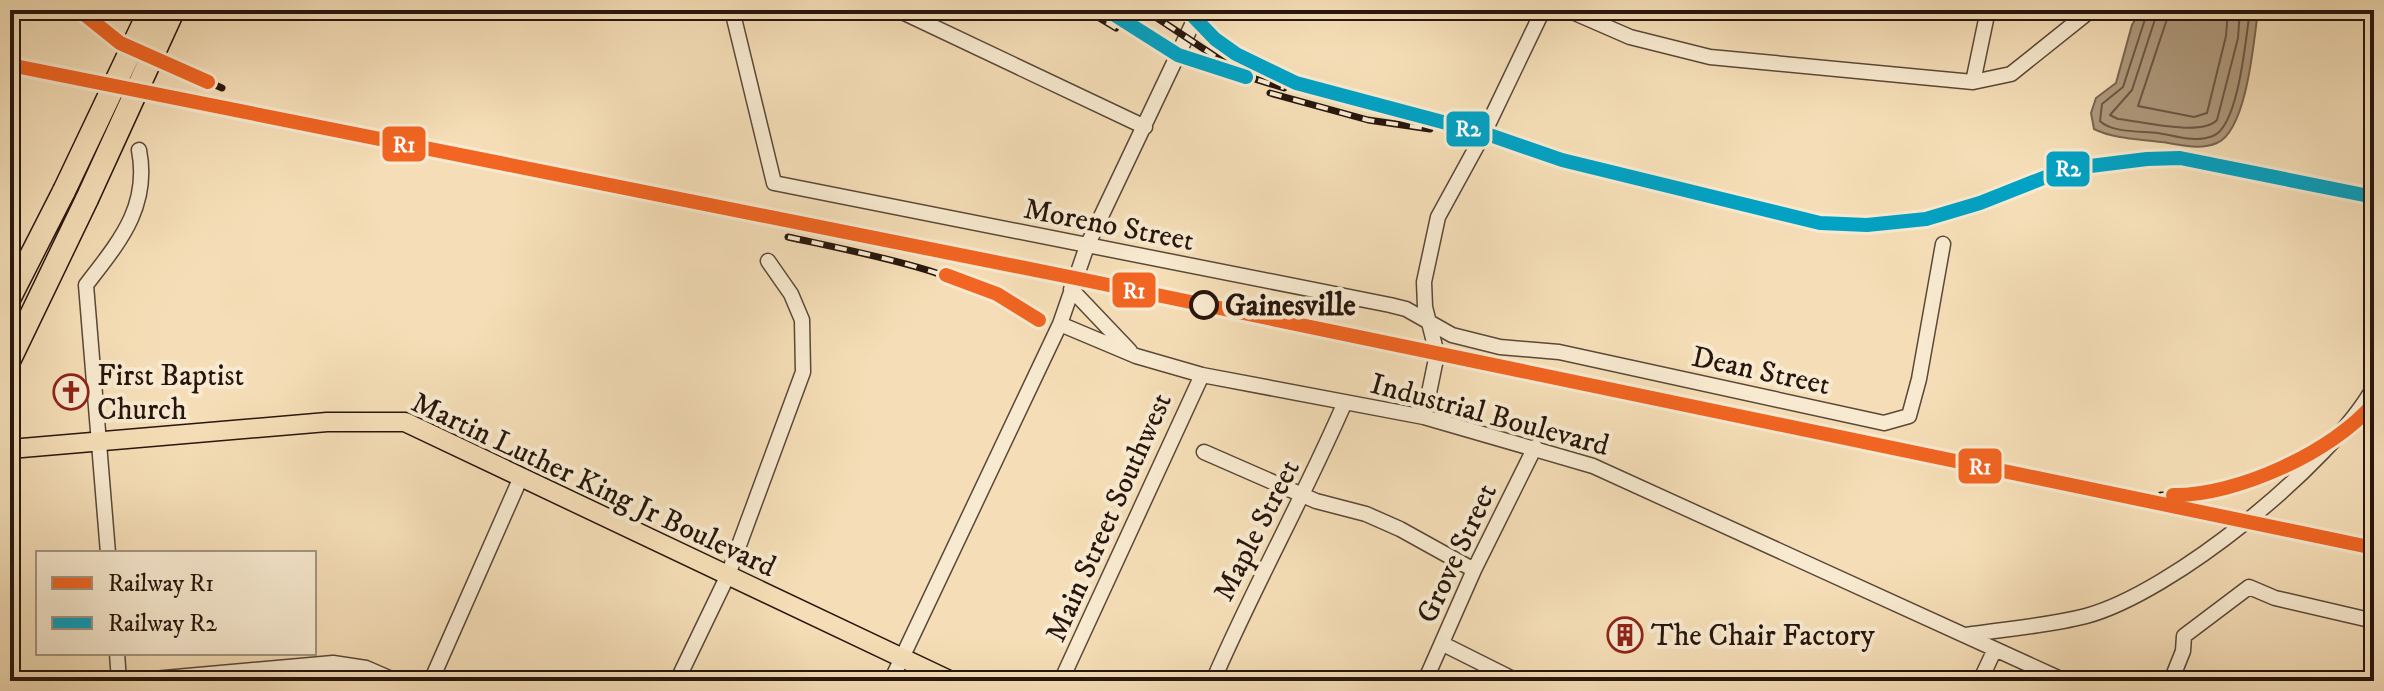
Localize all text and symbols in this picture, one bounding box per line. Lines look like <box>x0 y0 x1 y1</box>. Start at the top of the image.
line badge: R2 <box>1445 110 1491 148</box>
text: R2 <box>1455 116 1482 143</box>
line badge: R1 <box>381 125 427 163</box>
text: R1 <box>393 132 415 159</box>
line badge: R2 <box>2045 150 2091 188</box>
text: R2 <box>2055 156 2082 183</box>
street label: Moreno Street <box>1020 191 1197 260</box>
line badge: R1 <box>1111 271 1157 309</box>
text: R1 <box>1123 278 1145 305</box>
place label: Gainesville <box>1225 288 1356 325</box>
marker: Gainesville <box>1190 291 1218 319</box>
street label: Dean Street <box>1688 339 1833 404</box>
place label: First Baptist Church <box>97 358 244 429</box>
street label: Industrial Boulevard <box>1366 366 1613 465</box>
church icon: First Baptist Church <box>52 373 90 411</box>
street label: Martin Luther King Jr Boulevard <box>405 385 782 586</box>
street label: Main Street Southwest <box>1038 387 1181 648</box>
line badge: R1 <box>1957 447 2003 485</box>
street label: Maple Street <box>1206 454 1309 608</box>
text: R1 <box>1969 454 1991 481</box>
street label: Grove Street <box>1409 478 1506 629</box>
legend <box>36 551 316 655</box>
text: Railway R1 <box>108 569 214 599</box>
text: Railway R2 <box>108 609 217 639</box>
building icon: The Chair Factory <box>1606 616 1644 654</box>
place label: The Chair Factory <box>1651 618 1875 655</box>

